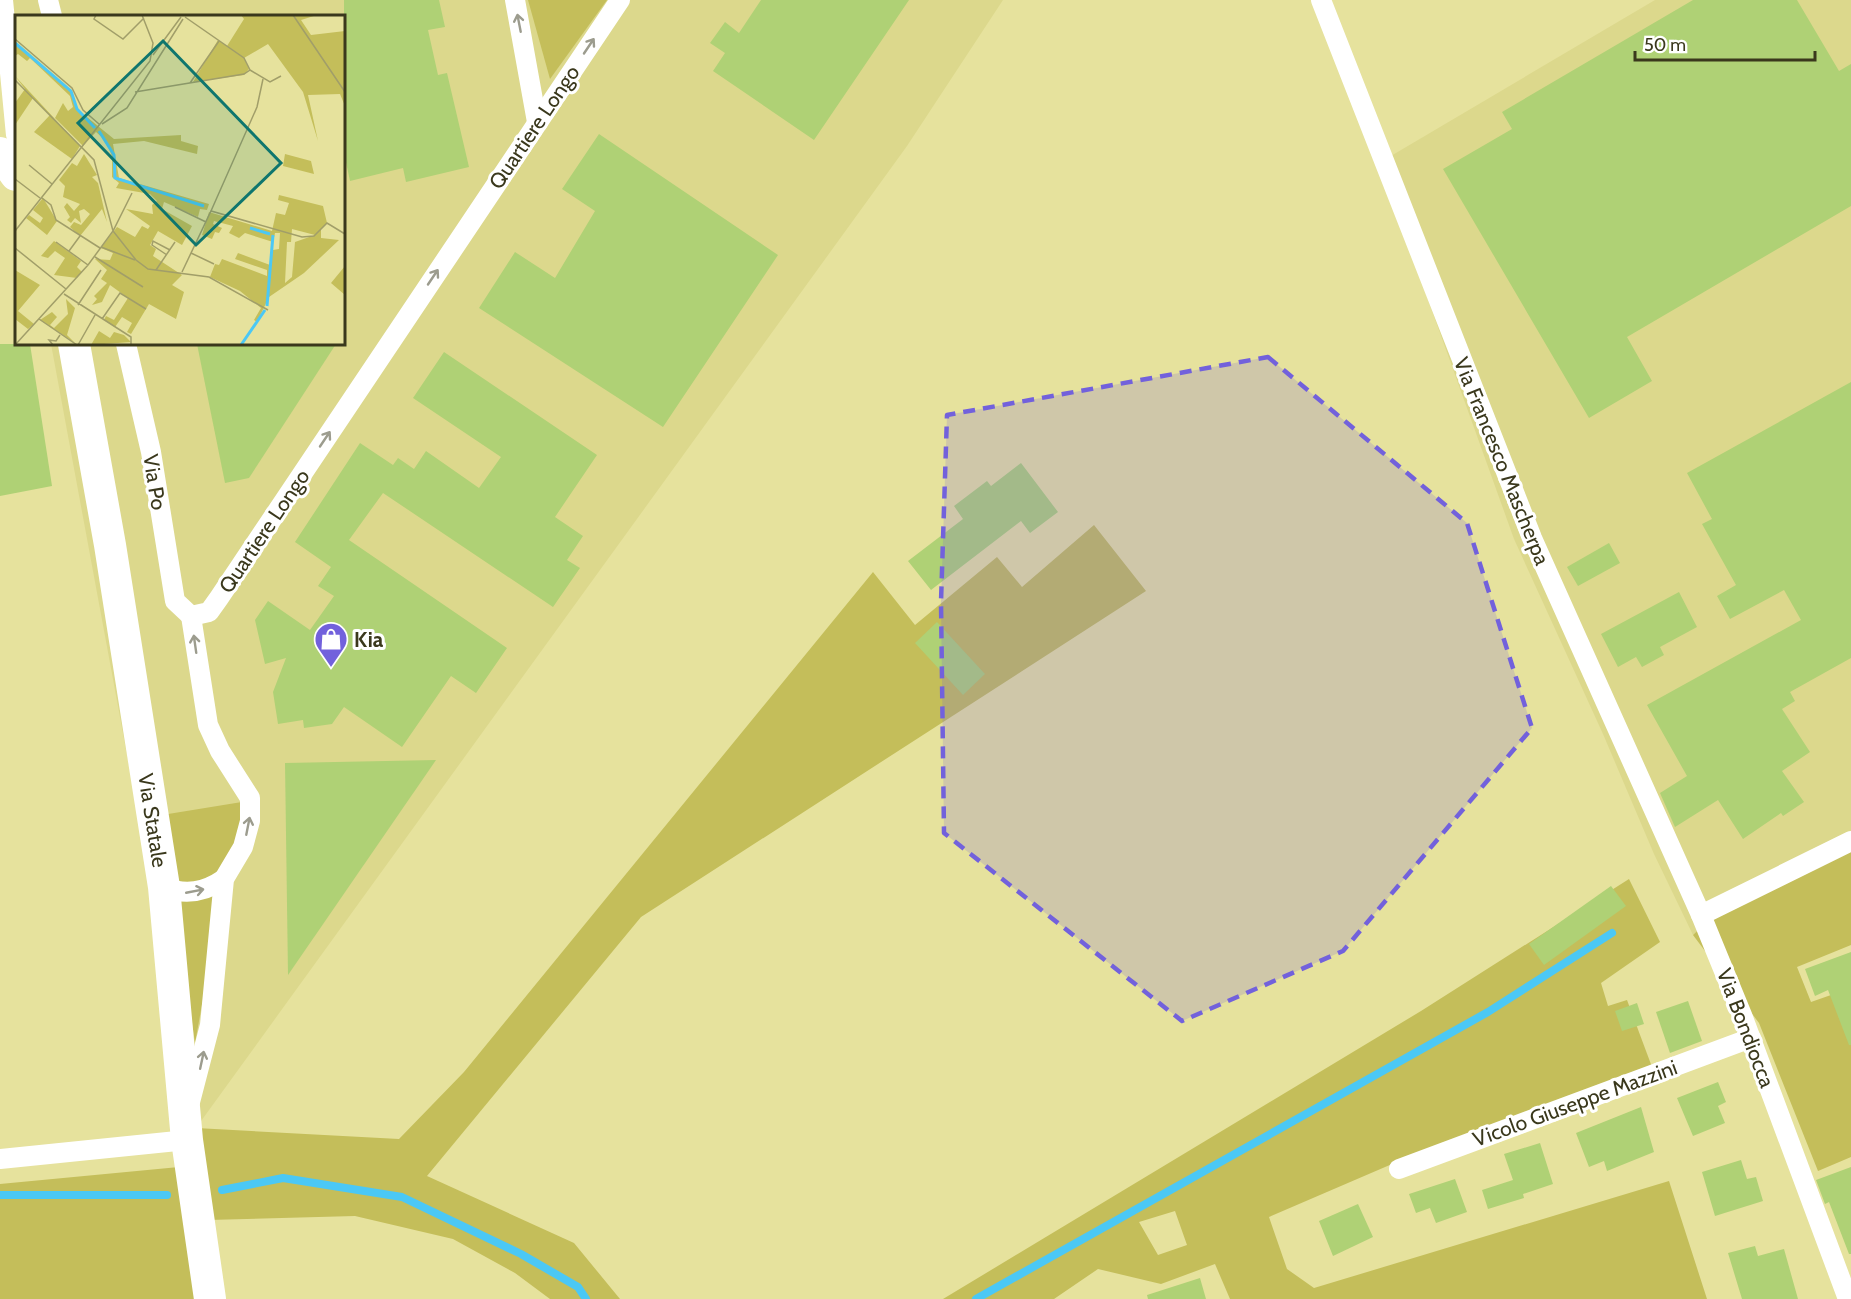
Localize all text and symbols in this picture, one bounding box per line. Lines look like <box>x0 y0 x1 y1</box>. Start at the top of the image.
one-way arrow <box>513 14 524 34</box>
inset map <box>15 15 345 345</box>
scale bar <box>1635 24 1815 62</box>
text: 50 m <box>1644 34 1686 56</box>
one-way arrow <box>583 38 595 54</box>
street label: Quartiere Longo <box>484 61 584 193</box>
one-way arrow <box>427 269 439 286</box>
street label: Via Francesco Mascherpa <box>1449 354 1555 568</box>
one-way arrow <box>319 432 331 448</box>
street label: Via Po <box>138 452 172 512</box>
street label: Quartiere Longo <box>214 465 314 597</box>
shop icon: Kia <box>313 621 349 668</box>
place label: Kia <box>354 627 384 652</box>
one-way arrow <box>189 635 200 655</box>
street label: Via Statale <box>134 772 173 869</box>
one-way arrow <box>243 817 254 837</box>
one-way arrow <box>185 885 204 896</box>
street label: Via Bondiocca <box>1712 965 1780 1091</box>
one-way arrow <box>197 1050 208 1070</box>
street label: Vicolo Giuseppe Mazzini <box>1469 1054 1681 1152</box>

